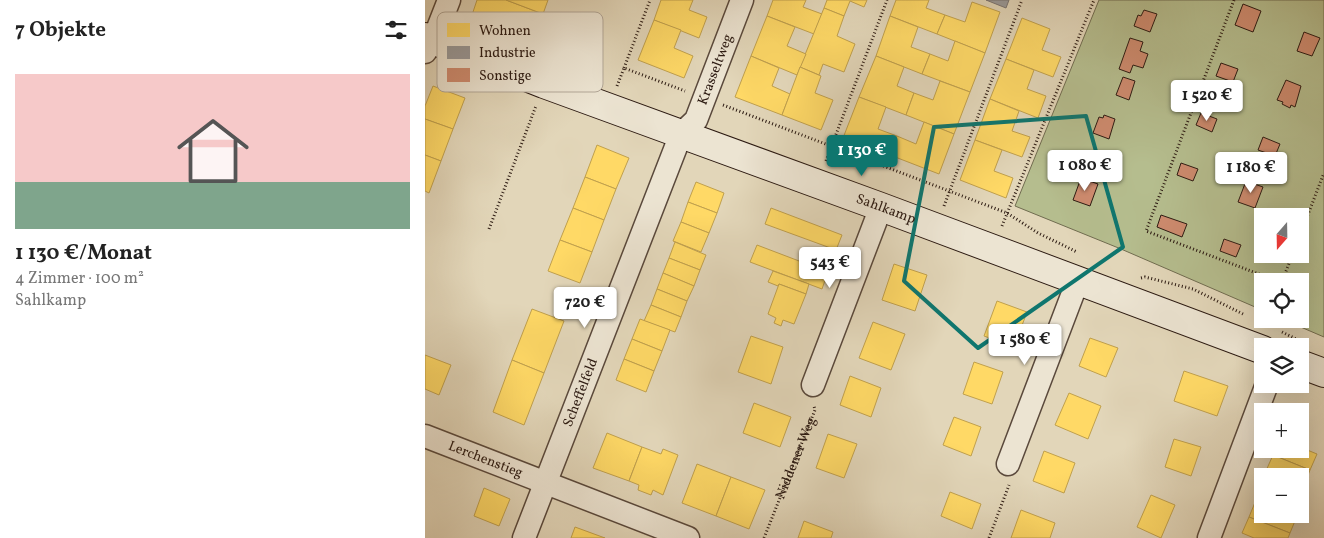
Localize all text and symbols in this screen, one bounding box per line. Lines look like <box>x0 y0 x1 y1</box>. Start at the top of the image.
legend <box>437 12 603 92</box>
text: 7 Objekte <box>15 16 106 45</box>
icon: filters <box>382 16 410 44</box>
text: Wohnen <box>479 22 531 41</box>
street label: Krasseltweg <box>693 31 738 108</box>
text: Industrie <box>479 44 536 63</box>
text: Sonstige <box>479 67 532 86</box>
pin: 1 520 € <box>1161 80 1253 122</box>
text: 1 520 € <box>1182 85 1232 107</box>
icon: home <box>168 106 258 196</box>
pin: 1 130 € <box>816 134 908 177</box>
text: 1 130 € <box>838 140 886 162</box>
pin: 1 080 € <box>1039 150 1131 192</box>
pin: 1 180 € <box>1205 152 1297 194</box>
text: 1 080 € <box>1058 155 1112 177</box>
text: 1 180 € <box>1226 157 1276 179</box>
street label: Sahlkamp <box>853 189 918 229</box>
north arrow <box>1254 208 1309 262</box>
map controls <box>1254 208 1309 523</box>
text: 1 130 €/Monat <box>15 239 152 268</box>
pin: 543 € <box>795 246 865 289</box>
text: 543 € <box>810 252 850 274</box>
text: 4 Zimmer · 100 m² <box>15 268 144 290</box>
button: locate <box>1254 273 1309 328</box>
pin: 720 € <box>550 286 620 329</box>
text: Sahlkamp <box>15 290 86 312</box>
text: 720 € <box>565 292 605 314</box>
pin: 1 580 € <box>979 324 1071 366</box>
text: 1 580 € <box>1000 329 1050 351</box>
button: layers <box>1254 338 1309 393</box>
street label: Scheffelfeld <box>559 355 602 430</box>
button: + <box>1254 403 1309 458</box>
street label: Niddener Weg <box>771 414 821 502</box>
street label: Lerchenstieg <box>446 436 526 483</box>
button: − <box>1254 468 1309 523</box>

